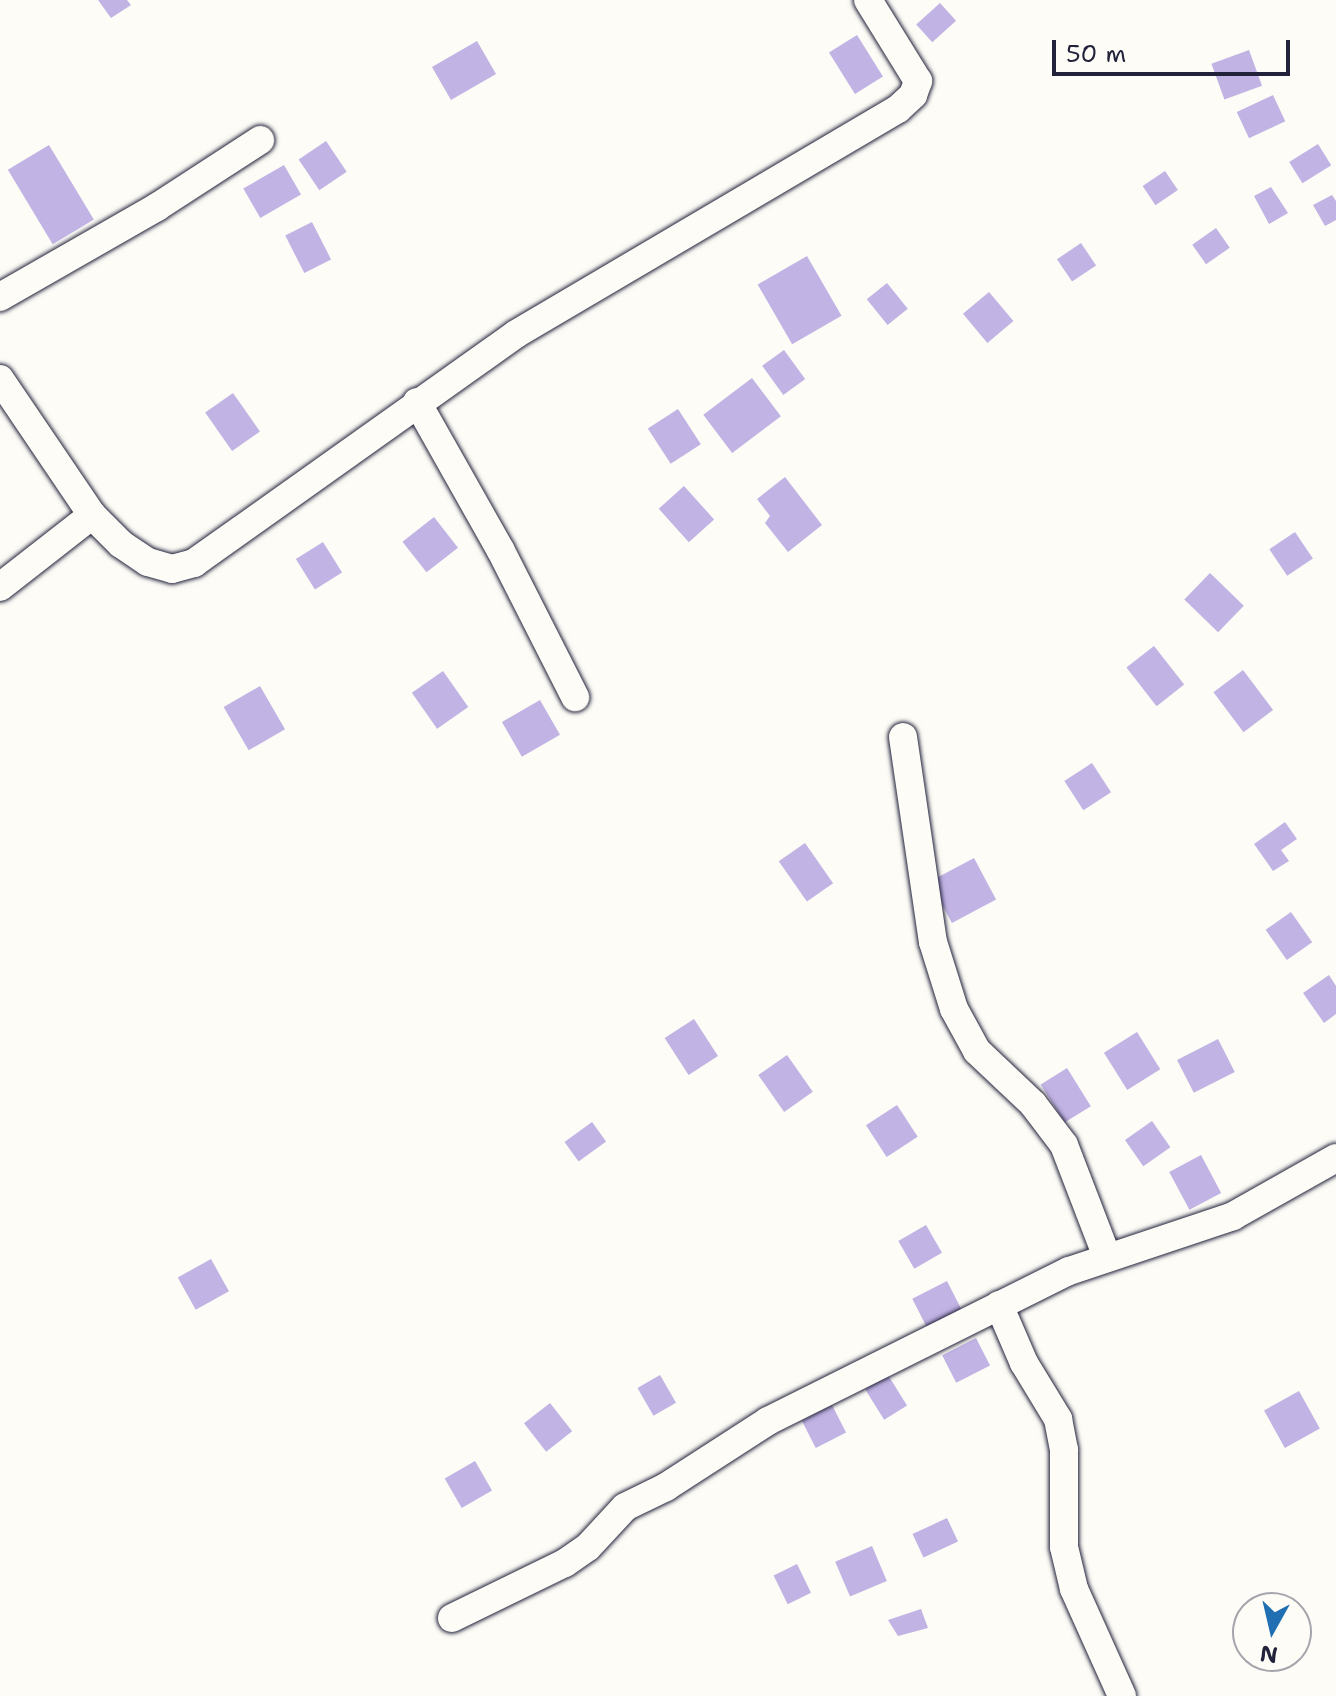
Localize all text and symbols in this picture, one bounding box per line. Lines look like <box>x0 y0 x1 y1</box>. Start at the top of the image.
scale bar <box>1056 24 1294 74</box>
text: 50 m <box>1066 38 1126 70</box>
north arrow <box>1232 1592 1312 1672</box>
text: N <box>1258 1639 1280 1670</box>

